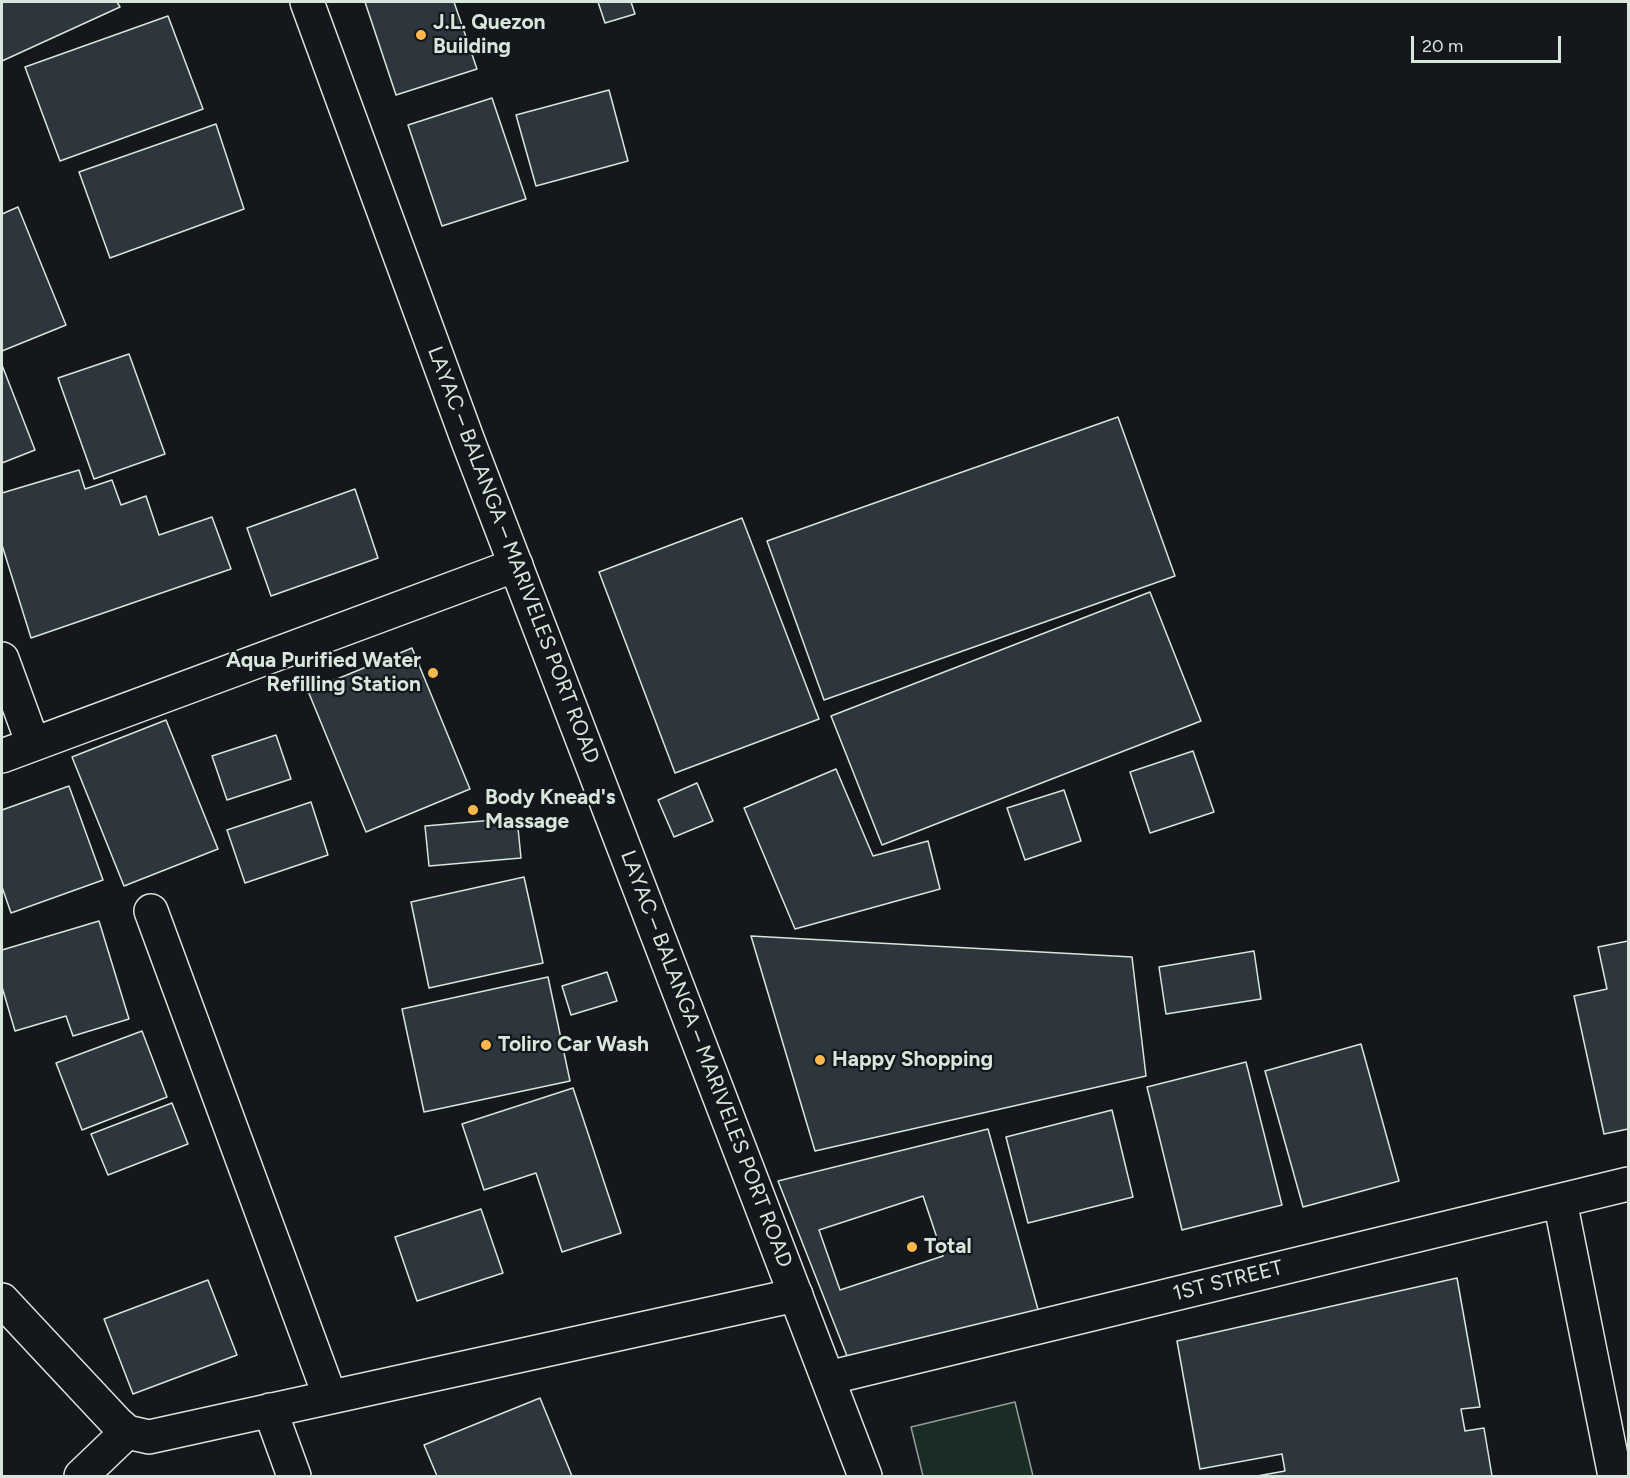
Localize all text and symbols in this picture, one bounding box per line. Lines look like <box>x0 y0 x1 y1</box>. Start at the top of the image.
place label: J.L. Quezon Building <box>433 10 546 60</box>
scale bar <box>1414 24 1564 62</box>
marker: J.L. Quezon Building <box>414 28 428 42</box>
text: 20 m <box>1422 35 1463 57</box>
street label: LAYAC – BALANGA – MARIVELES PORT ROAD <box>422 343 604 767</box>
place label: Aqua Purified Water Refilling Station <box>226 648 421 698</box>
marker: Aqua Purified Water Refilling Station <box>426 666 440 680</box>
place label: Body Knead's Massage <box>485 785 616 835</box>
marker: Body Knead's Massage <box>466 803 480 817</box>
street label: LAYAC – BALANGA – MARIVELES PORT ROAD <box>615 847 797 1271</box>
place label: Toliro Car Wash <box>498 1032 649 1058</box>
marker: Toliro Car Wash <box>479 1038 493 1052</box>
place label: Happy Shopping <box>832 1047 993 1073</box>
marker: Happy Shopping <box>813 1053 827 1067</box>
place label: Total <box>924 1234 972 1260</box>
marker: Total <box>905 1240 919 1254</box>
street label: 1ST STREET <box>1170 1255 1286 1307</box>

